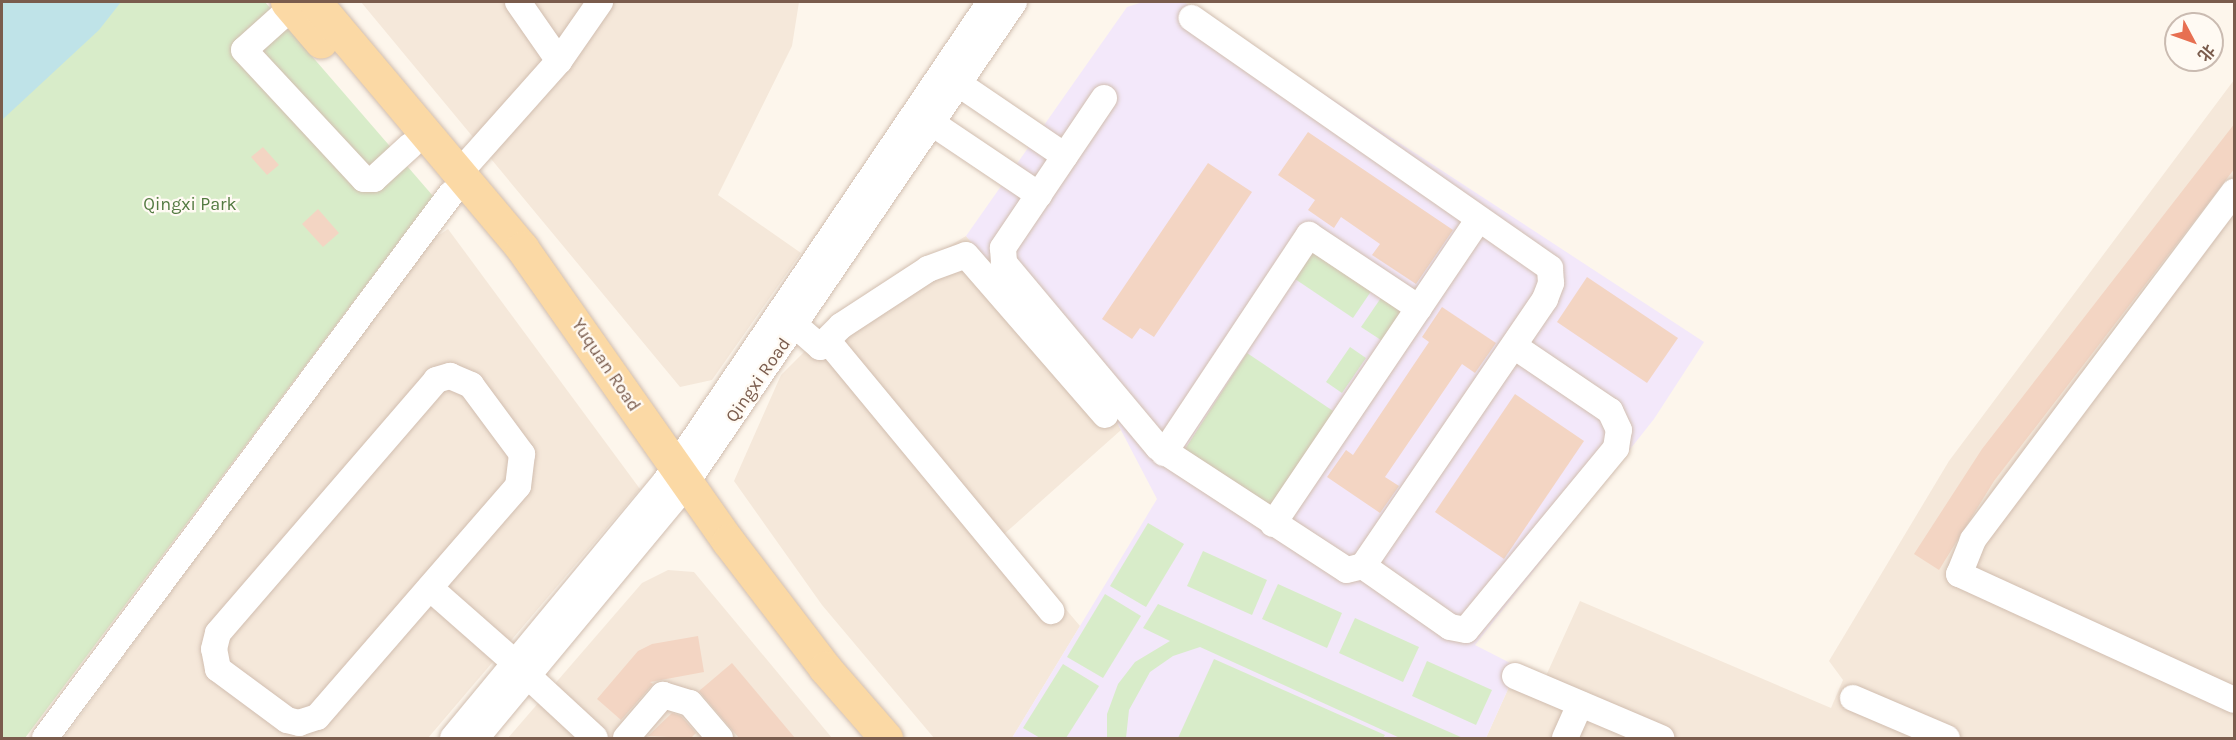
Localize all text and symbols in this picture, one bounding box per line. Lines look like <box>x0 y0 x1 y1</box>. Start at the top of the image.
north arrow <box>2164 12 2224 72</box>
text: 北 <box>2194 41 2219 65</box>
park label: Qingxi Park <box>143 193 237 215</box>
street label: Yuquan Road <box>567 314 645 416</box>
street label: Qingxi Road <box>721 334 795 426</box>

